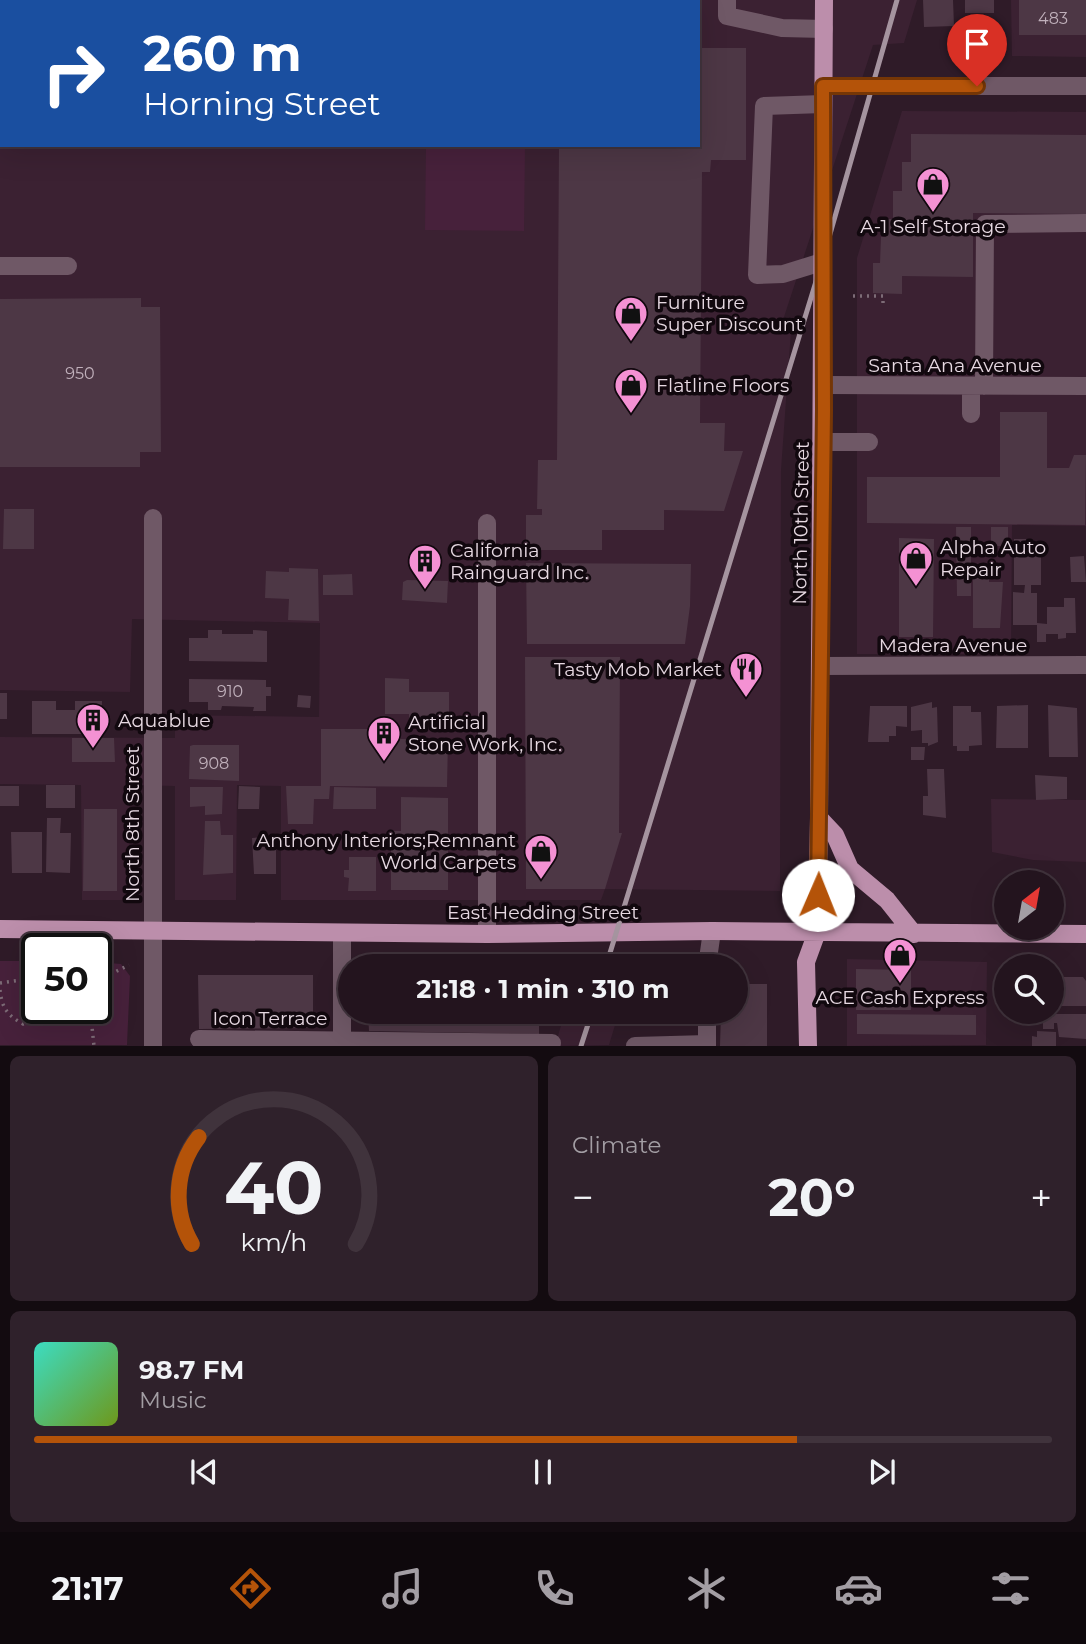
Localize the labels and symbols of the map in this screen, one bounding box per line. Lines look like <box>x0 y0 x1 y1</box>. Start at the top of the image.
house number: 483 <box>1038 9 1068 28</box>
pin <box>947 14 1007 86</box>
shop icon: A-1 Self Storage <box>914 165 952 214</box>
place label: A-1 Self Storage <box>860 215 1006 238</box>
place label: Furniture Super Discount <box>656 291 804 336</box>
shop icon: Furniture Super Discount <box>612 294 650 343</box>
street label: Santa Ana Avenue <box>868 354 1042 377</box>
house number: 950 <box>65 364 95 383</box>
shop icon: Flatline Floors <box>612 366 650 415</box>
place label: Flatline Floors <box>656 374 789 397</box>
street label: North 10th Street <box>788 441 814 605</box>
place label: Alpha Auto Repair <box>940 536 1046 581</box>
place label: California Rainguard Inc. <box>450 539 589 584</box>
shop icon: Alpha Auto Repair <box>897 539 935 588</box>
building icon: California Rainguard Inc. <box>406 542 444 591</box>
street label: Madera Avenue <box>879 634 1027 657</box>
restaurant icon: Tasty Mob Market <box>727 650 765 699</box>
place label: Tasty Mob Market <box>554 658 722 681</box>
house number: 910 <box>217 682 243 701</box>
building icon: Aquablue <box>74 701 112 750</box>
place label: Aquablue <box>118 709 211 732</box>
place label: Artificial Stone Work, Inc. <box>408 711 562 756</box>
building icon: Artificial Stone Work, Inc. <box>365 714 403 763</box>
street label: North 8th Street <box>121 746 144 902</box>
house number: 908 <box>199 754 229 773</box>
place label: Anthony Interiors;Remnant World Carpets <box>257 829 516 874</box>
shop icon: Anthony Interiors;Remnant World Carpets <box>522 832 560 881</box>
position arrow <box>781 858 855 932</box>
north arrow <box>994 870 1064 940</box>
street label: East Hedding Street <box>447 901 639 924</box>
speed limit sign: 50 <box>21 933 112 1024</box>
shop icon: ACE Cash Express <box>881 936 919 985</box>
place label: ACE Cash Express <box>815 986 985 1009</box>
street label: Icon Terrace <box>213 1007 327 1030</box>

